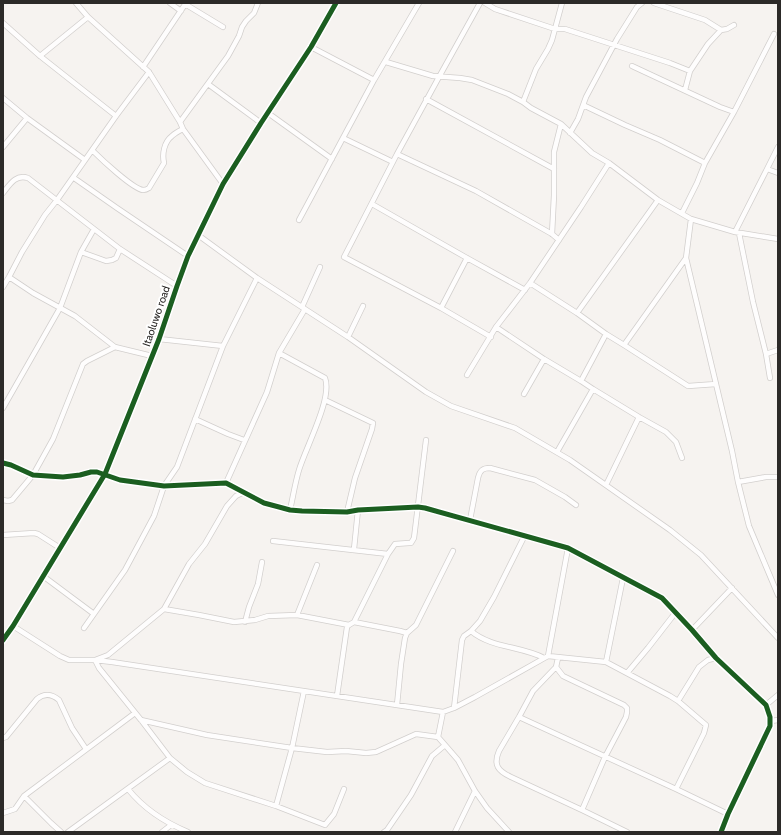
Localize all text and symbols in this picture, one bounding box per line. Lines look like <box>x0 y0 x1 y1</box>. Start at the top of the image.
street label: Itaoluwo road <box>139 284 173 348</box>

